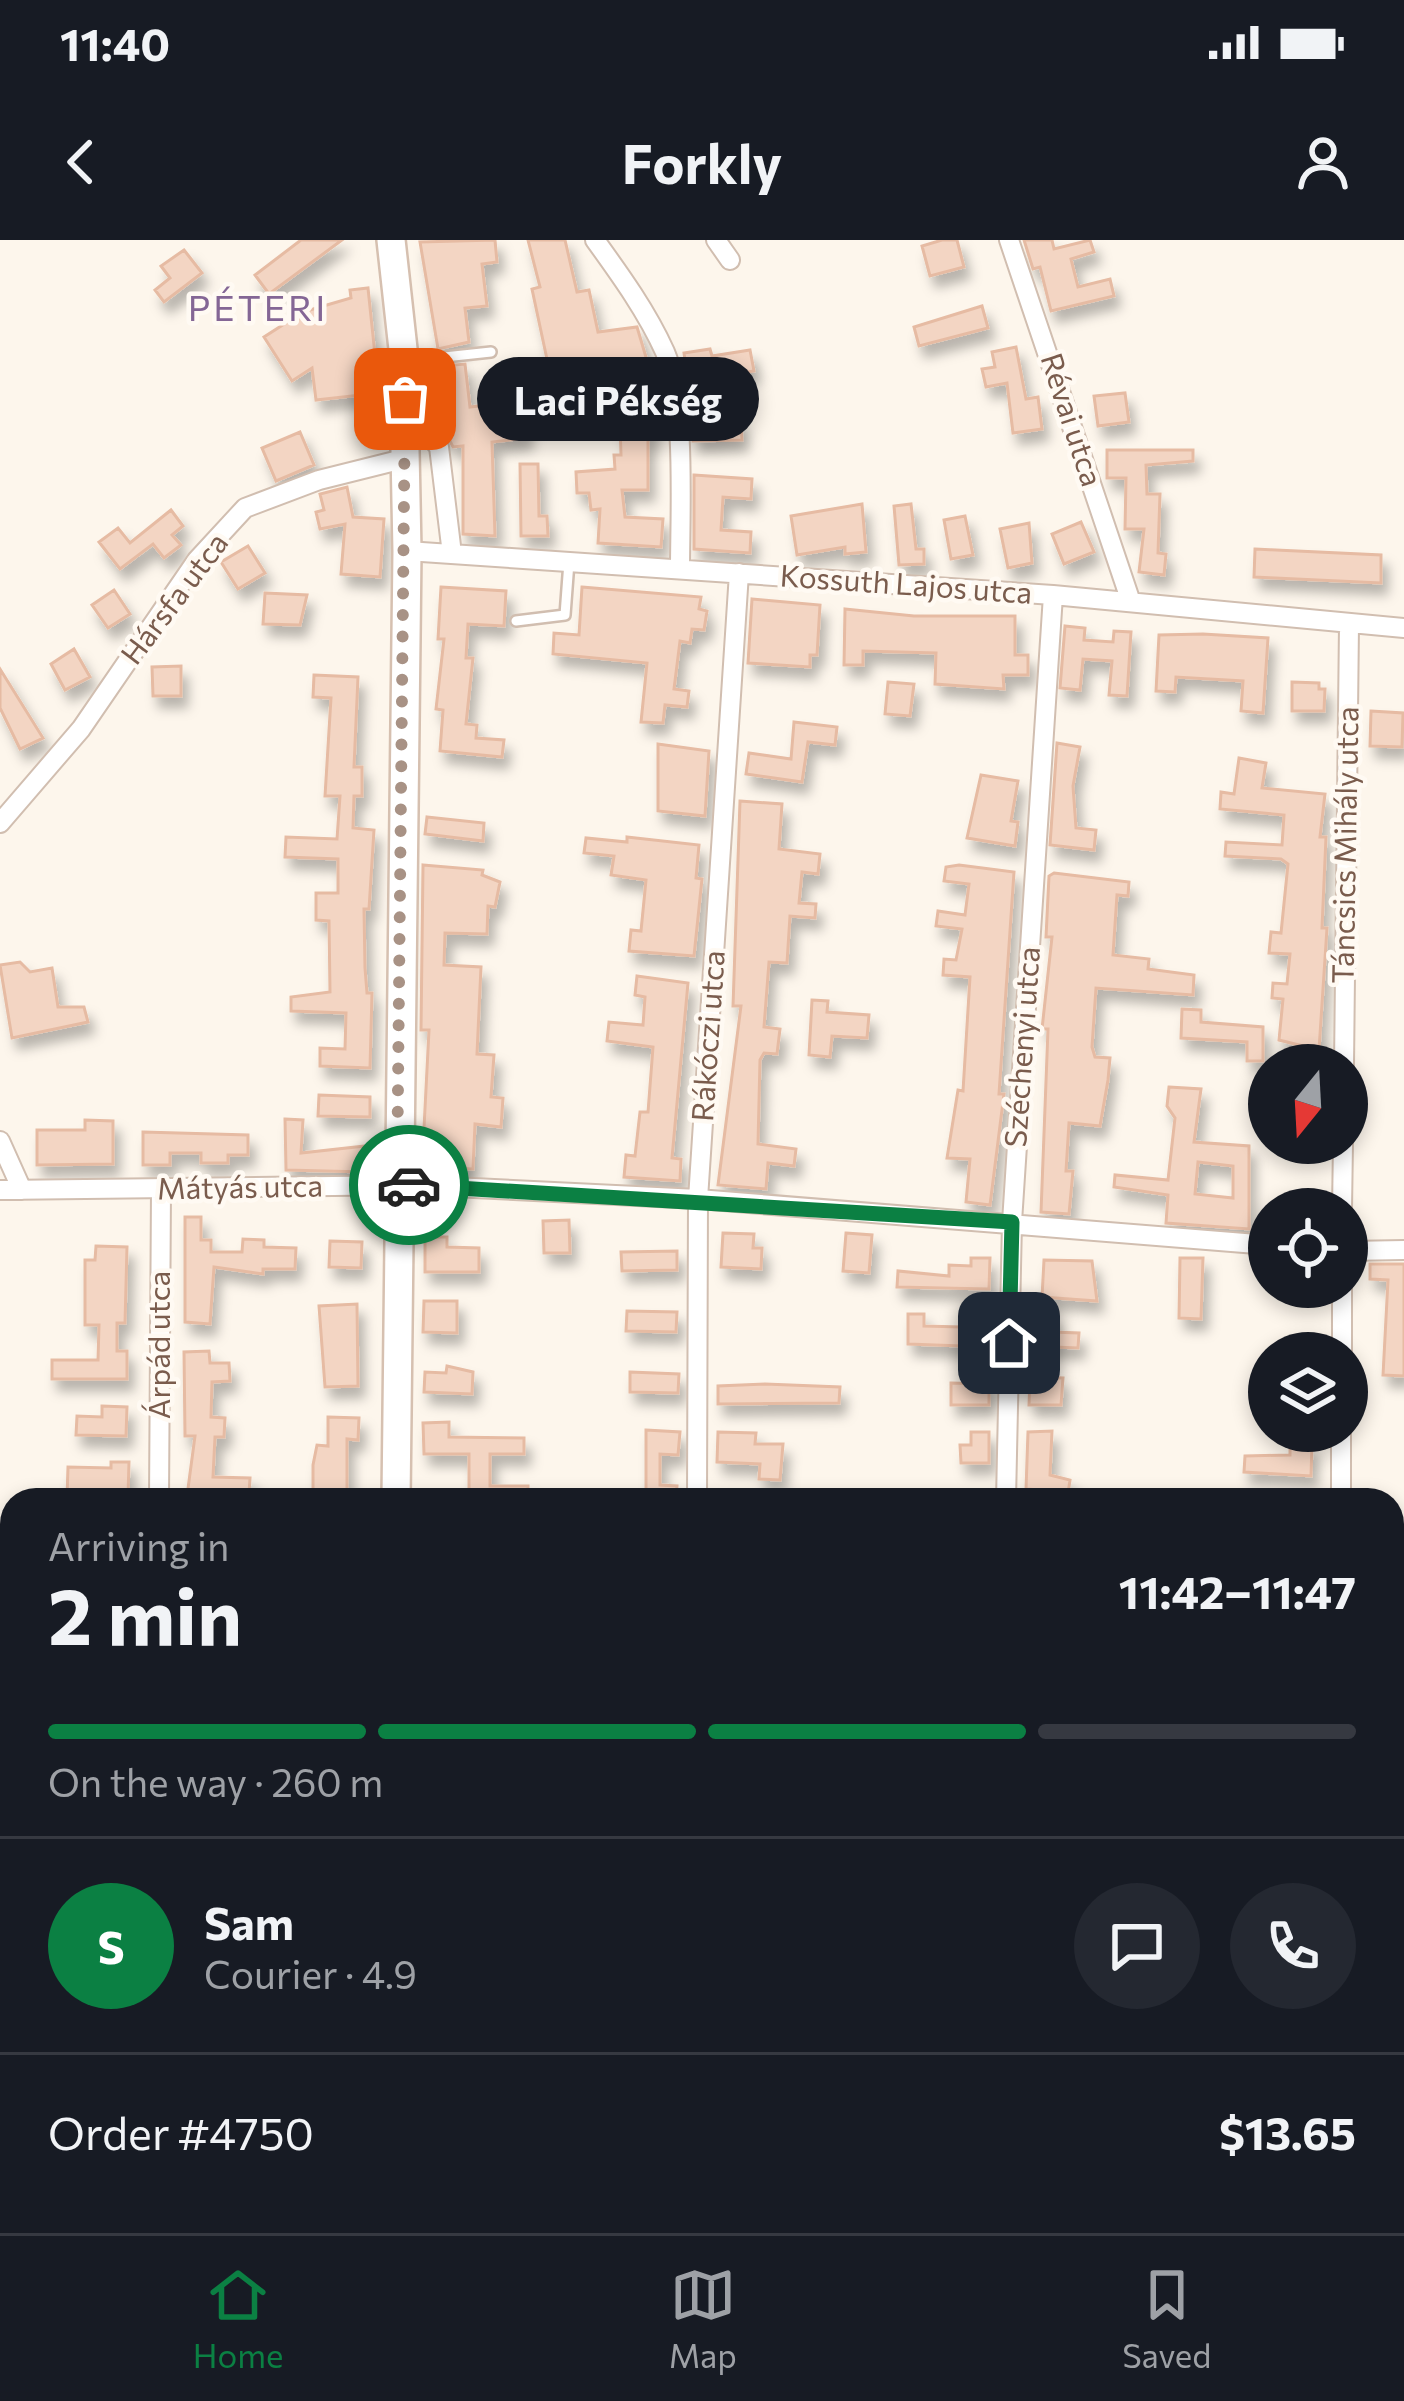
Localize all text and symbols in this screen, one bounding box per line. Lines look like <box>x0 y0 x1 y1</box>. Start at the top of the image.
text: 11:40 <box>60 15 170 70</box>
icon: back <box>48 129 114 195</box>
text: Forkly <box>622 129 782 195</box>
icon: person <box>1290 129 1356 195</box>
district label: PÉTERI <box>188 284 328 328</box>
pin <box>354 348 456 450</box>
street label: Révai utca <box>1034 348 1112 491</box>
callout: Laci Pékség <box>477 357 759 441</box>
icon: bag <box>372 366 438 432</box>
text: Laci Pékség <box>514 375 722 423</box>
street label: Hársfa utca <box>111 524 235 671</box>
street label: Kossuth Lajos utca <box>779 555 1034 610</box>
street label: Táncsics Mihály utca <box>1323 706 1364 984</box>
street label: Széchenyi utca <box>995 945 1046 1149</box>
street label: Rákóczi utca <box>682 949 731 1123</box>
north arrow <box>1248 1044 1368 1164</box>
map controls <box>1248 1044 1368 1452</box>
courier <box>349 1125 469 1245</box>
icon: car <box>376 1152 442 1218</box>
street label: Mátyás utca <box>157 1166 323 1205</box>
button: locate <box>1248 1188 1368 1308</box>
street label: Árpád utca <box>139 1271 176 1419</box>
pin <box>958 1292 1060 1394</box>
icon: home <box>976 1310 1042 1376</box>
button: layers <box>1248 1332 1368 1452</box>
text: Arriving in <box>48 1521 229 1569</box>
text: 11:42–11:47 <box>1119 1563 1356 1618</box>
text: 2 min <box>48 1566 242 1661</box>
text: On the way · 260 m <box>48 1757 383 1805</box>
button: chat <box>1074 1883 1200 2009</box>
button: phone <box>1230 1883 1356 2009</box>
text: Sam <box>204 1894 294 1949</box>
text: S <box>97 1918 125 1973</box>
text: Courier · 4.9 <box>204 1949 417 1997</box>
text: Order #4750 <box>48 2104 314 2159</box>
text: $13.65 <box>1219 2104 1356 2159</box>
tab: Home <box>193 2262 283 2375</box>
tab: Map <box>669 2262 737 2375</box>
tab: Saved <box>1122 2262 1211 2375</box>

